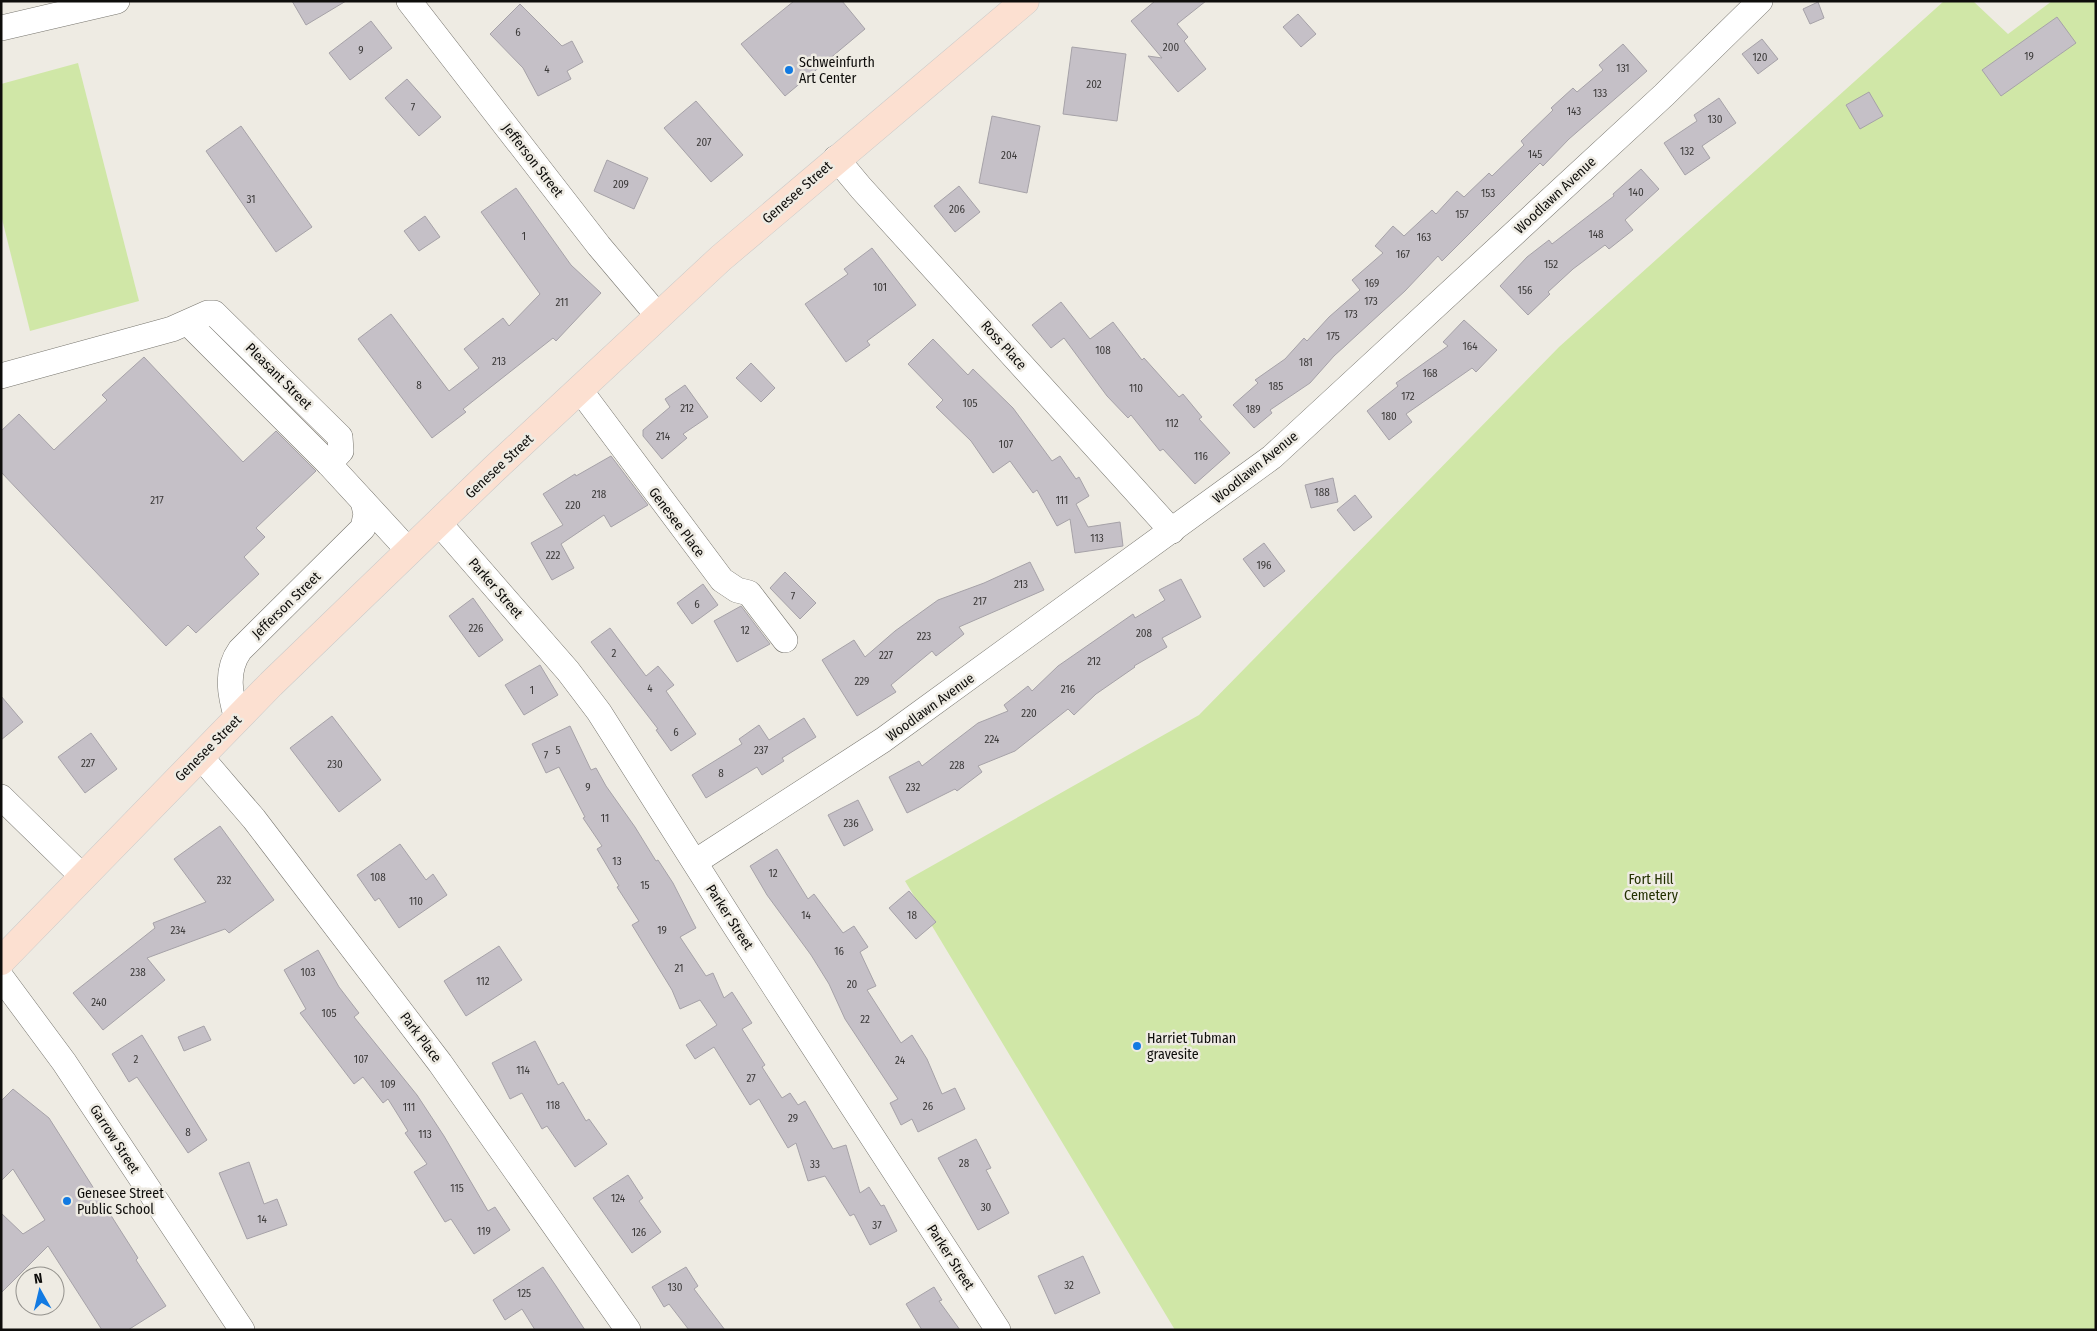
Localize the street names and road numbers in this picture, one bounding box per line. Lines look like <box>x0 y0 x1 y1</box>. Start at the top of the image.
street label: Jefferson Street <box>498 120 567 201</box>
street label: Woodlawn Avenue <box>1511 153 1600 237</box>
street label: Genesee Street <box>759 157 836 227</box>
street label: Ross Place <box>977 317 1030 373</box>
street label: Pleasant Street <box>242 340 316 413</box>
street label: Woodlawn Avenue <box>1209 428 1301 507</box>
street label: Genesee Street <box>462 430 537 502</box>
street label: Genesee Place <box>645 484 708 560</box>
street label: Parker Street <box>465 555 527 622</box>
street label: Jefferson Street <box>248 568 325 642</box>
street label: Woodlawn Avenue <box>883 670 978 745</box>
street label: Genesee Street <box>172 711 245 785</box>
street label: Parker Street <box>702 882 757 953</box>
street label: Park Place <box>396 1009 445 1066</box>
street label: Garrow Street <box>86 1102 143 1177</box>
street label: Parker Street <box>923 1222 978 1293</box>

